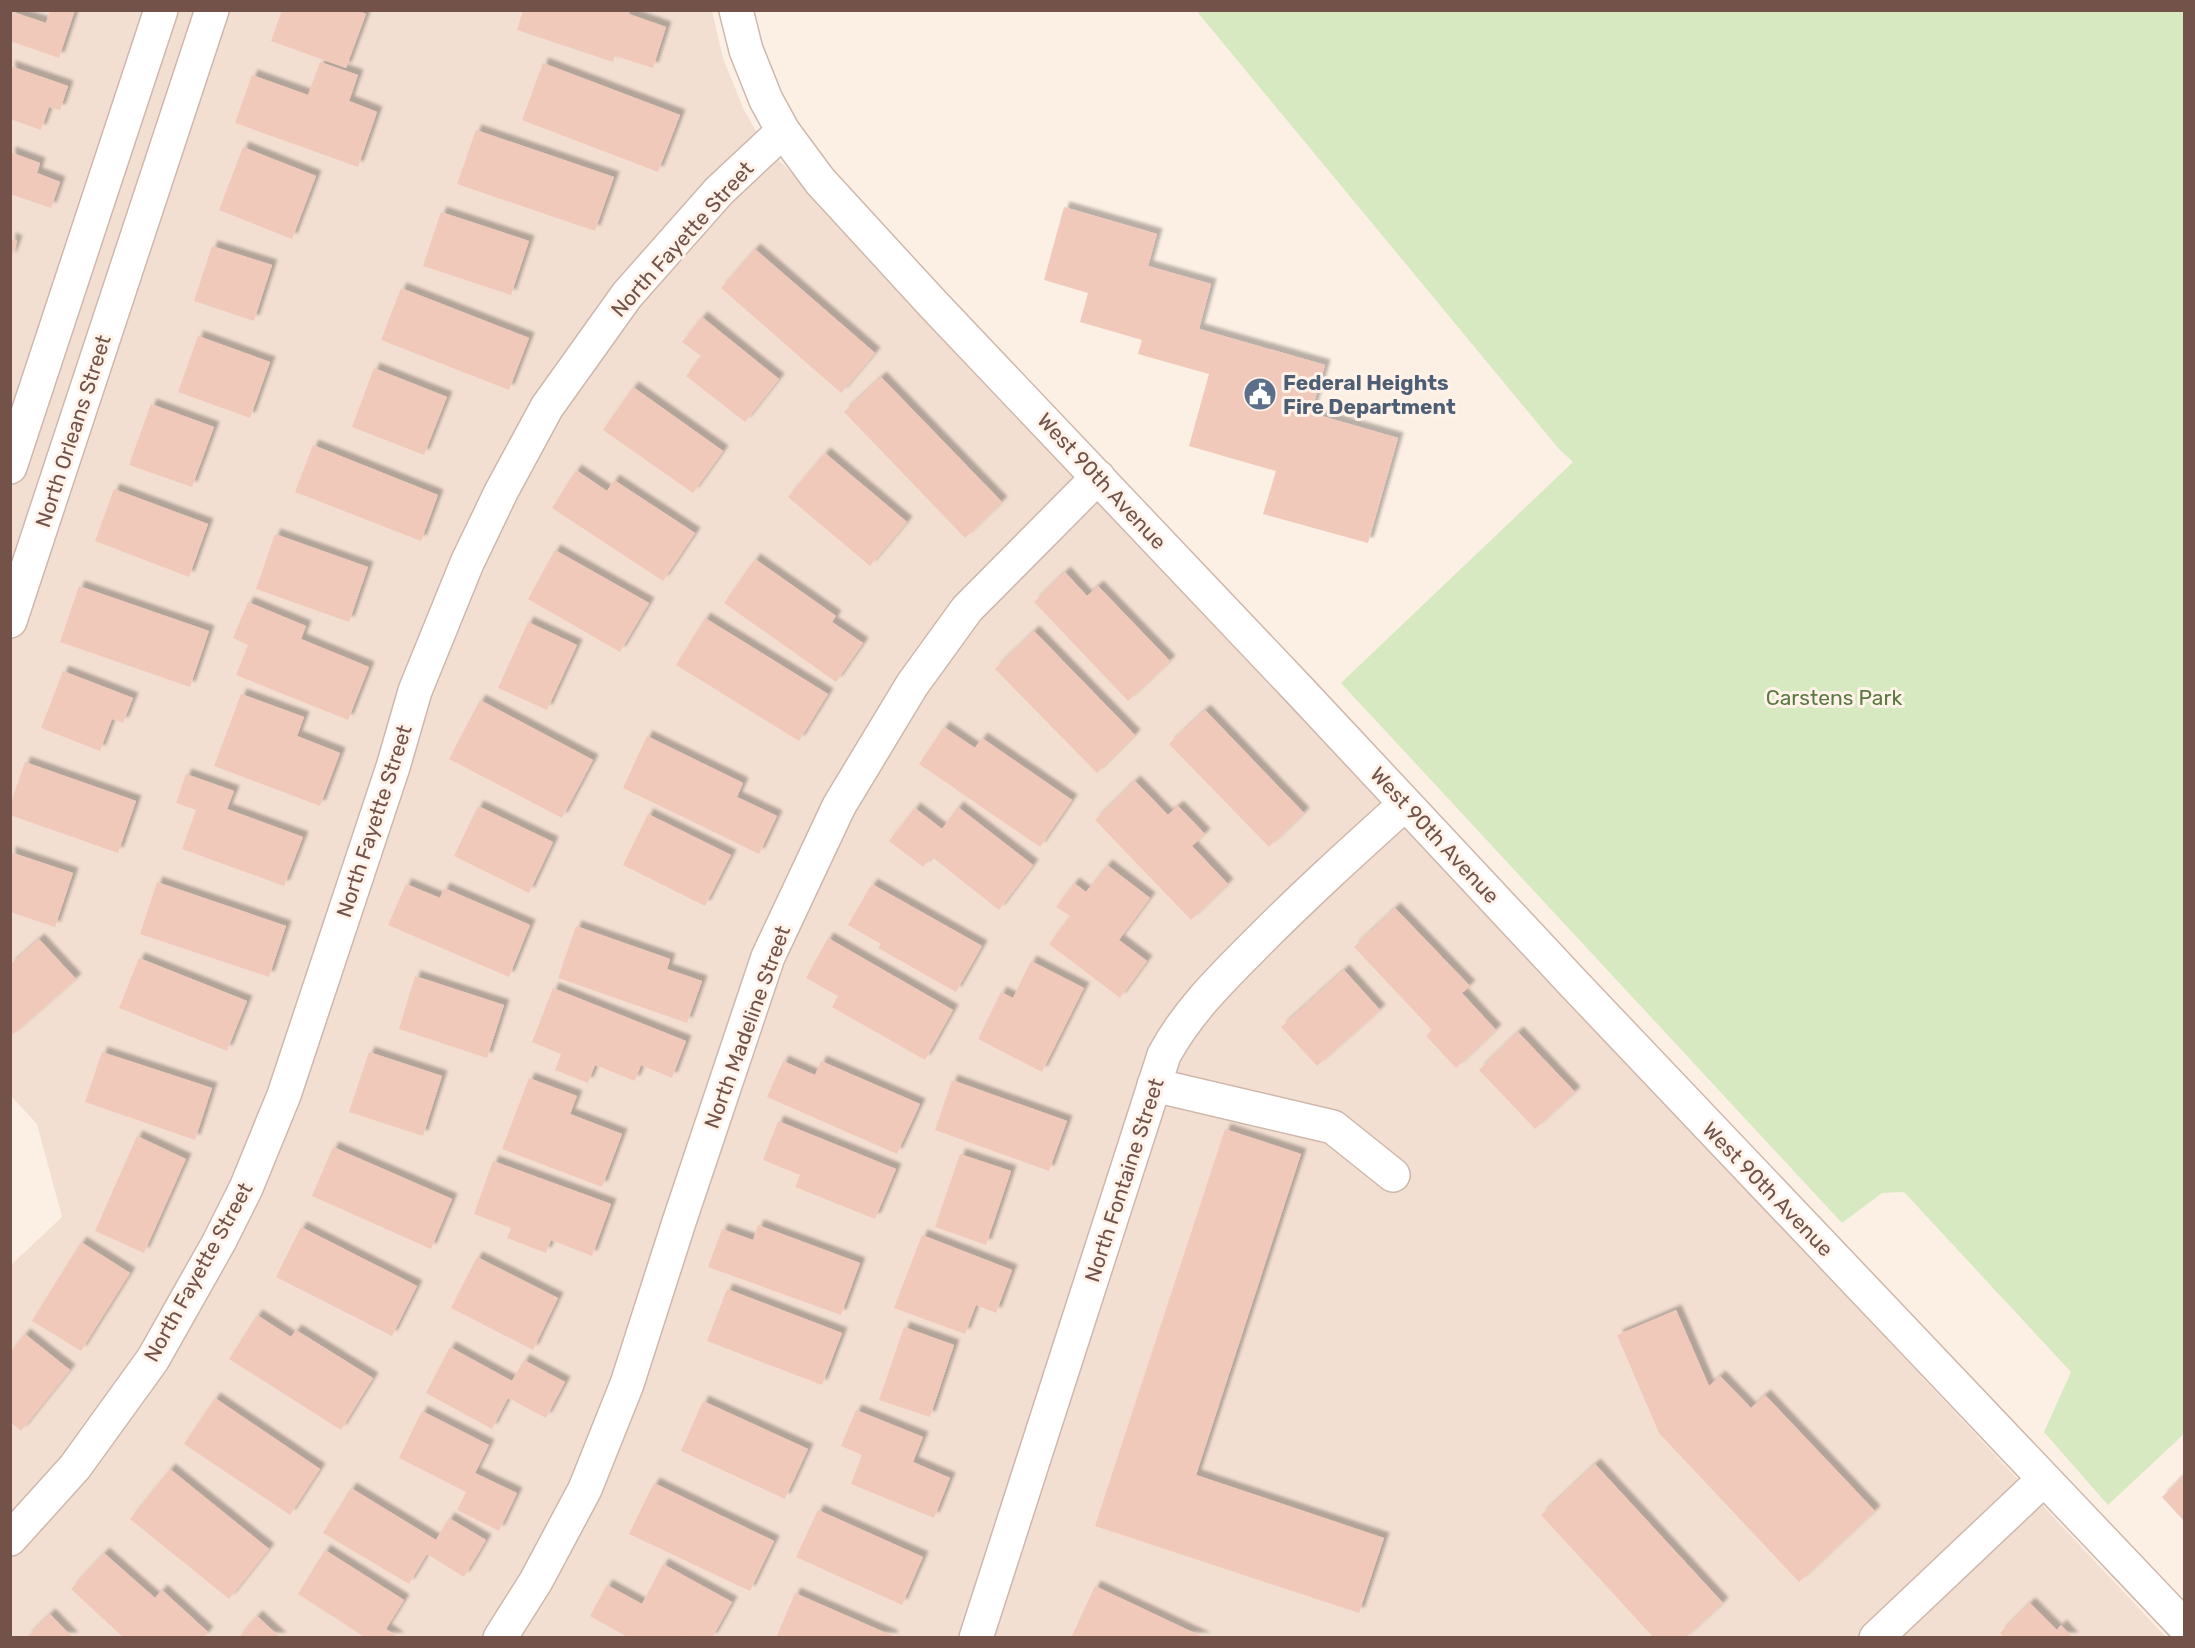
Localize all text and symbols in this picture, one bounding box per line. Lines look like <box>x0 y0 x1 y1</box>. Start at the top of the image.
street label: North Fayette Street <box>606 156 758 322</box>
street label: North Orleans Street <box>30 332 116 530</box>
place label: Federal Heights Fire Department <box>1283 370 1456 419</box>
public building icon: Federal Heights Fire Department <box>1242 376 1278 412</box>
street label: West 90th Avenue <box>1032 408 1172 554</box>
park label: Carstens Park <box>1766 685 1902 710</box>
street label: North Fayette Street <box>331 722 417 920</box>
street label: West 90th Avenue <box>1365 762 1505 908</box>
street label: North Madeline Street <box>699 922 795 1132</box>
street label: North Fontaine Street <box>1079 1075 1169 1285</box>
street label: West 90th Avenue <box>1697 1117 1839 1261</box>
street label: North Fayette Street <box>138 1178 258 1366</box>

